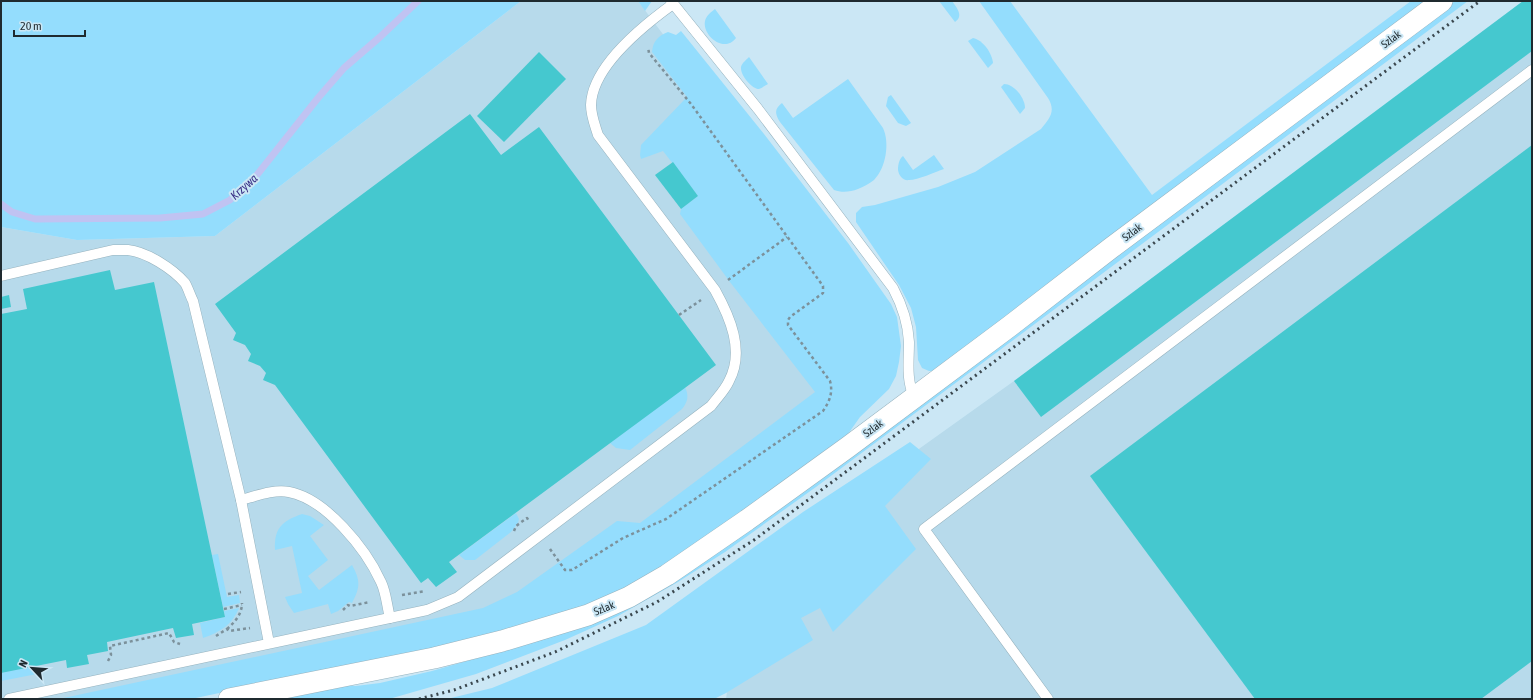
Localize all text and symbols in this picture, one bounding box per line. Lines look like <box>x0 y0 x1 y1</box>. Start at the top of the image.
scale bar <box>14 12 85 38</box>
text: 20 m <box>20 19 42 33</box>
street label: Szlak <box>1379 28 1403 50</box>
water label: Krzywa <box>228 171 261 203</box>
street label: Szlak <box>1120 221 1144 243</box>
street label: Szlak <box>861 417 885 439</box>
street label: Szlak <box>592 598 616 618</box>
north arrow <box>12 648 52 688</box>
text: N <box>16 658 30 669</box>

